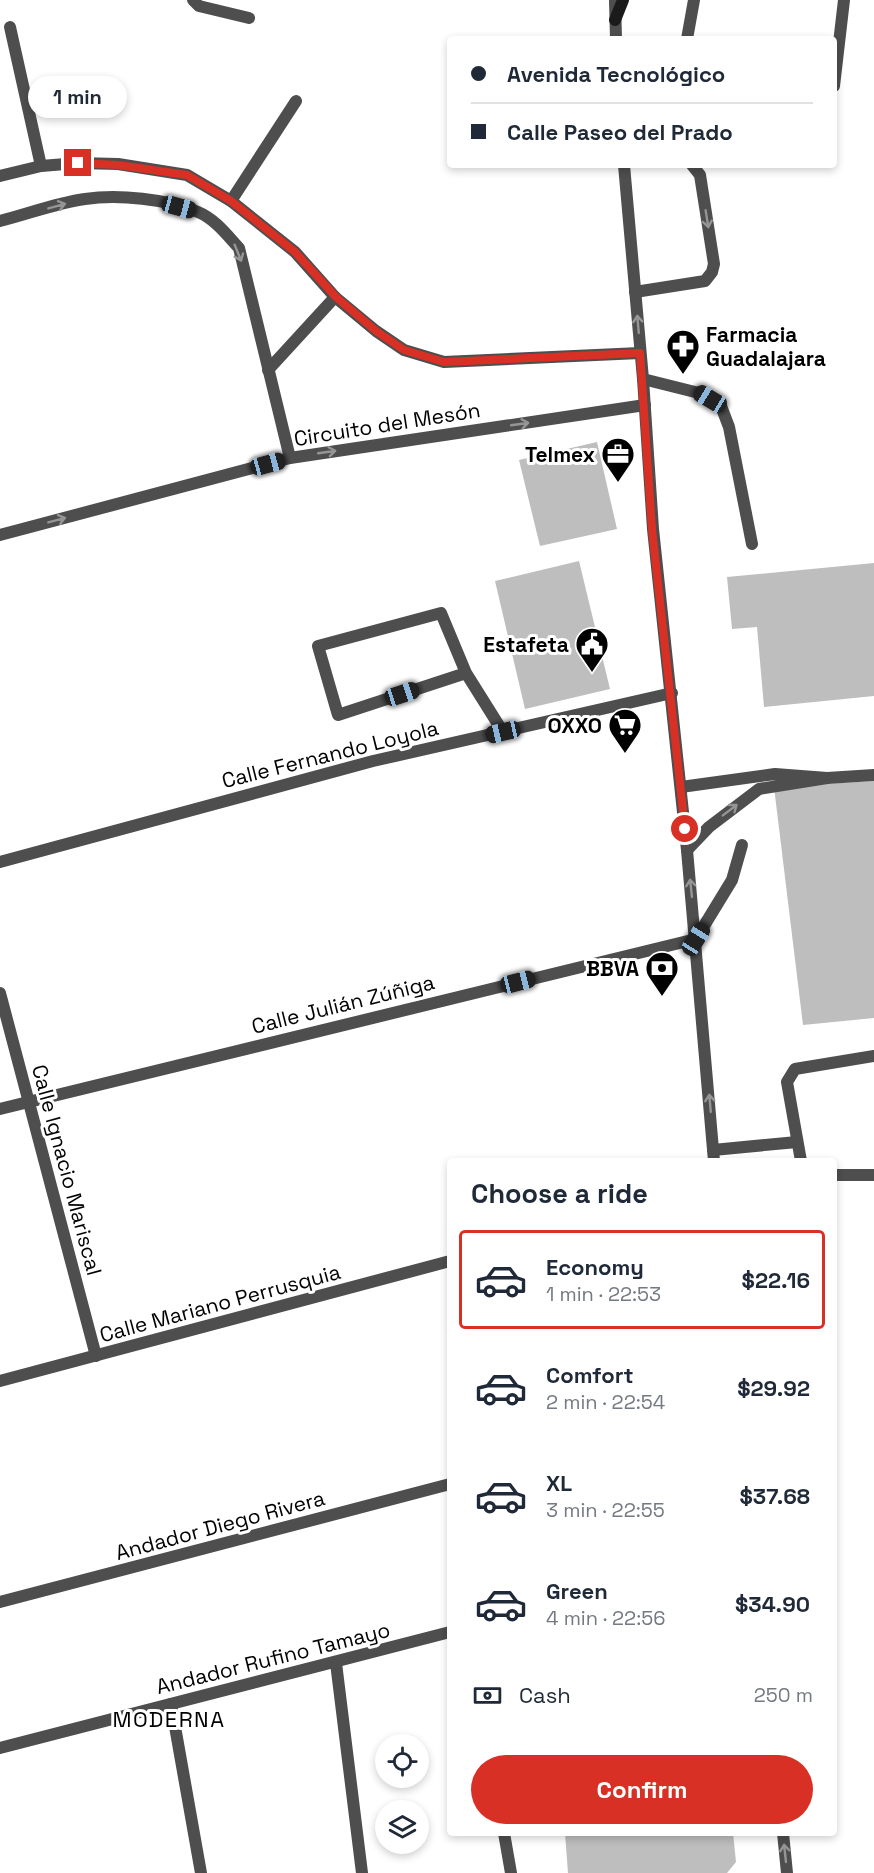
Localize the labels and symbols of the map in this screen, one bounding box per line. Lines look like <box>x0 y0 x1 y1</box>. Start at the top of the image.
callout: 1 min <box>28 76 128 118</box>
route end <box>64 149 91 176</box>
car <box>159 194 199 220</box>
one-way arrow <box>47 200 66 212</box>
one-way arrow <box>702 209 713 229</box>
one-way arrow <box>234 244 245 262</box>
one-way arrow <box>632 315 643 335</box>
place label: Farmacia Guadalajara <box>706 321 826 372</box>
pharmacy icon: Farmacia Guadalajara <box>665 328 701 375</box>
car <box>690 382 730 416</box>
street label: Circuito del Mesón <box>292 396 482 452</box>
one-way arrow <box>510 418 529 429</box>
office icon: Telmex <box>600 436 636 483</box>
place label: Telmex <box>525 441 595 468</box>
one-way arrow <box>317 447 336 458</box>
car <box>248 451 288 477</box>
one-way arrow <box>47 514 66 525</box>
public building icon: Estafeta <box>574 626 610 673</box>
place label: Estafeta <box>483 631 569 658</box>
car <box>382 680 422 708</box>
supermarket icon: OXXO <box>607 707 643 754</box>
place label: OXXO <box>548 712 602 739</box>
street label: Calle Fernando Loyola <box>219 714 441 794</box>
car <box>483 719 523 745</box>
one-way arrow <box>722 804 738 817</box>
route start <box>671 815 698 842</box>
one-way arrow <box>685 878 696 898</box>
car <box>679 919 713 959</box>
bank icon: BBVA <box>644 950 680 997</box>
place label: BBVA <box>586 955 639 982</box>
street label: Calle Julián Zúñiga <box>249 968 437 1040</box>
car <box>498 969 538 995</box>
street label: Calle Ignacio Mariscal <box>26 1062 108 1278</box>
one-way arrow <box>704 1093 715 1113</box>
street label: Calle Mariano Perrusquia <box>97 1258 343 1348</box>
street label: Andador Diego Rivera <box>112 1484 328 1566</box>
street label: Andador Rufino Tamayo <box>153 1616 393 1700</box>
district label: MODERNA <box>112 1705 226 1733</box>
one-way arrow <box>779 1844 790 1863</box>

